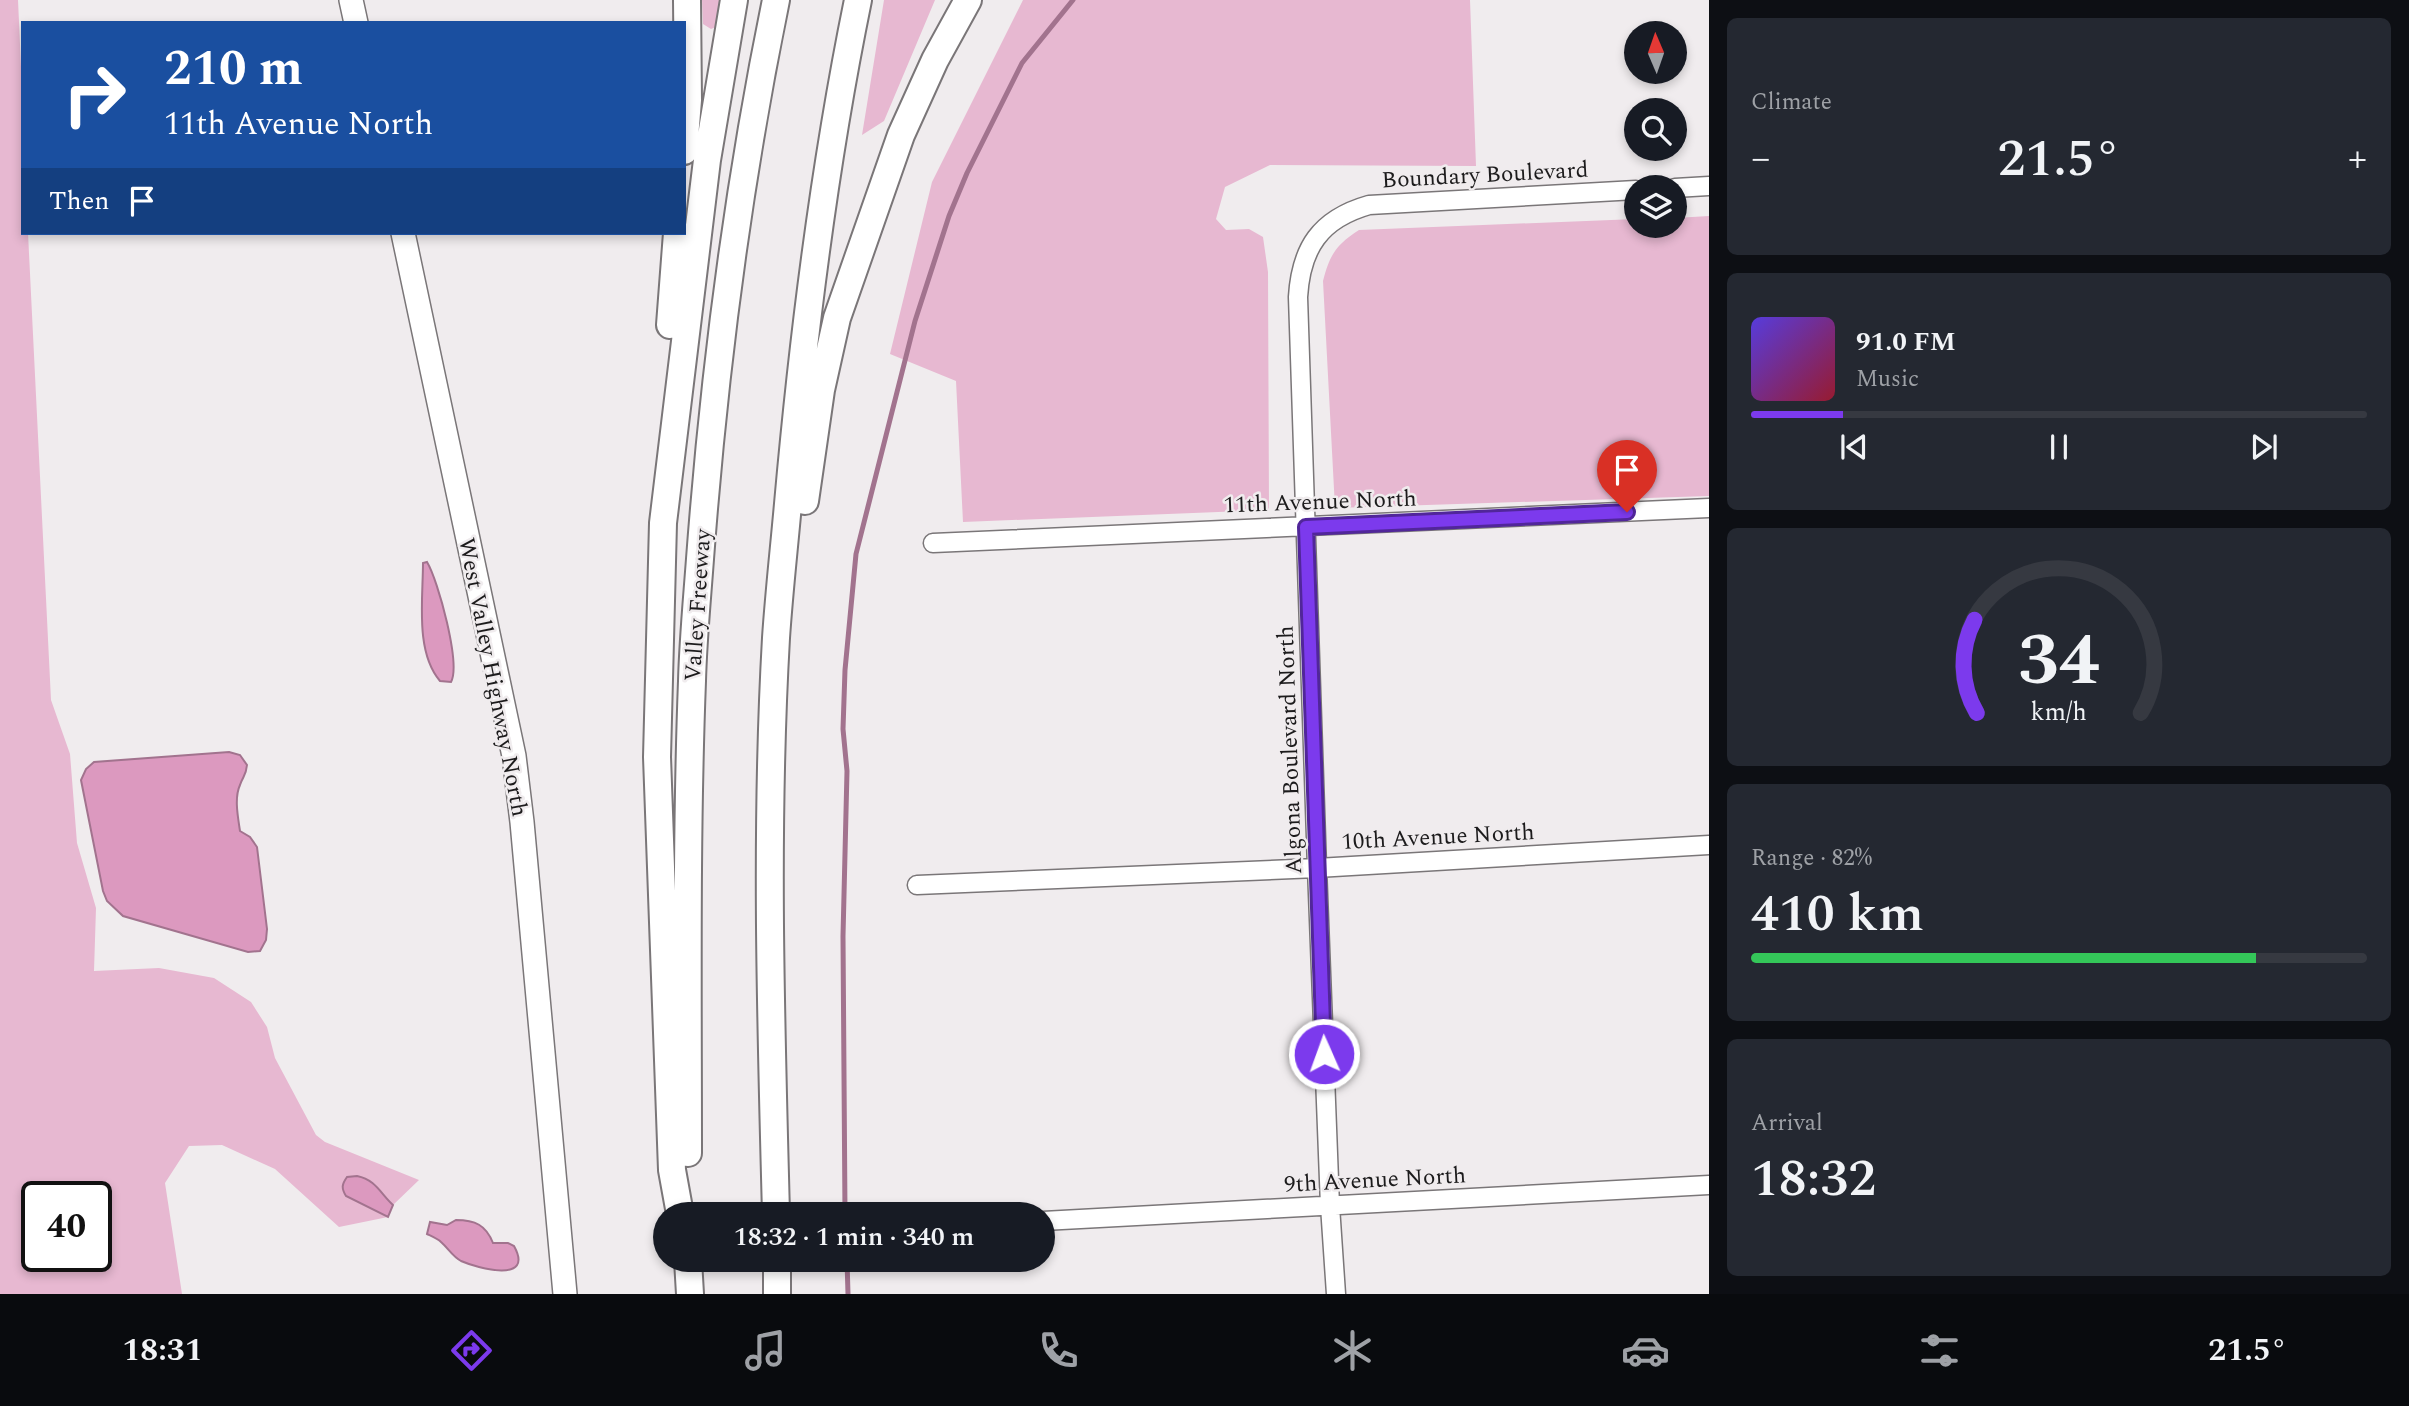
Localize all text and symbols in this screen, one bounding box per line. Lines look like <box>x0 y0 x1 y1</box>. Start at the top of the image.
north arrow <box>1624 21 1687 84</box>
map controls <box>1624 21 1687 238</box>
text: 210 m <box>164 32 303 107</box>
icon: right <box>49 49 140 140</box>
text: Climate <box>1751 85 1832 120</box>
button: search <box>1624 98 1687 161</box>
text: 11th Avenue North <box>164 100 433 149</box>
text: 21.5° <box>1997 120 2121 199</box>
text: − <box>1751 130 1770 188</box>
text: + <box>2348 130 2367 188</box>
street label: Boundary Boulevard <box>1381 153 1589 198</box>
button: layers <box>1624 175 1687 238</box>
text: Then <box>49 181 109 221</box>
icon: arrive <box>123 182 161 220</box>
text: 91.0 FM <box>1856 322 1956 362</box>
text: Music <box>1856 362 1919 397</box>
icon: previous <box>1835 428 1873 466</box>
icon: pause <box>2040 428 2078 466</box>
icon: next <box>2245 428 2283 466</box>
pin <box>1597 440 1657 512</box>
icon: arrive <box>1608 451 1646 489</box>
street label: 11th Avenue North <box>1223 482 1417 523</box>
street label: Valley Freeway <box>676 527 721 683</box>
street label: West Valley Highway North <box>448 535 537 820</box>
text: 34 <box>2018 606 2100 717</box>
street label: Algona Boulevard North <box>1269 625 1312 875</box>
text: km/h <box>2031 694 2087 732</box>
street label: 10th Avenue North <box>1341 815 1536 860</box>
text: Range · 82% <box>1751 841 1872 876</box>
text: 410 km <box>1751 875 1924 954</box>
position arrow <box>1287 1017 1361 1091</box>
text: Arrival <box>1751 1106 1823 1141</box>
text: 18:32 <box>1751 1140 1876 1219</box>
street label: 9th Avenue North <box>1283 1158 1467 1203</box>
speed limit sign: 40 <box>21 1181 112 1272</box>
text: 18:32 · 1 min · 340 m <box>734 1217 974 1257</box>
text: 18:31 <box>122 1326 203 1375</box>
icon: directions <box>447 1326 496 1375</box>
icon: music <box>741 1326 790 1375</box>
icon: phone <box>1034 1326 1083 1375</box>
icon: climate <box>1328 1326 1377 1375</box>
icon: car <box>1621 1326 1670 1375</box>
icon: filters <box>1915 1326 1964 1375</box>
text: 21.5° <box>2208 1326 2287 1375</box>

